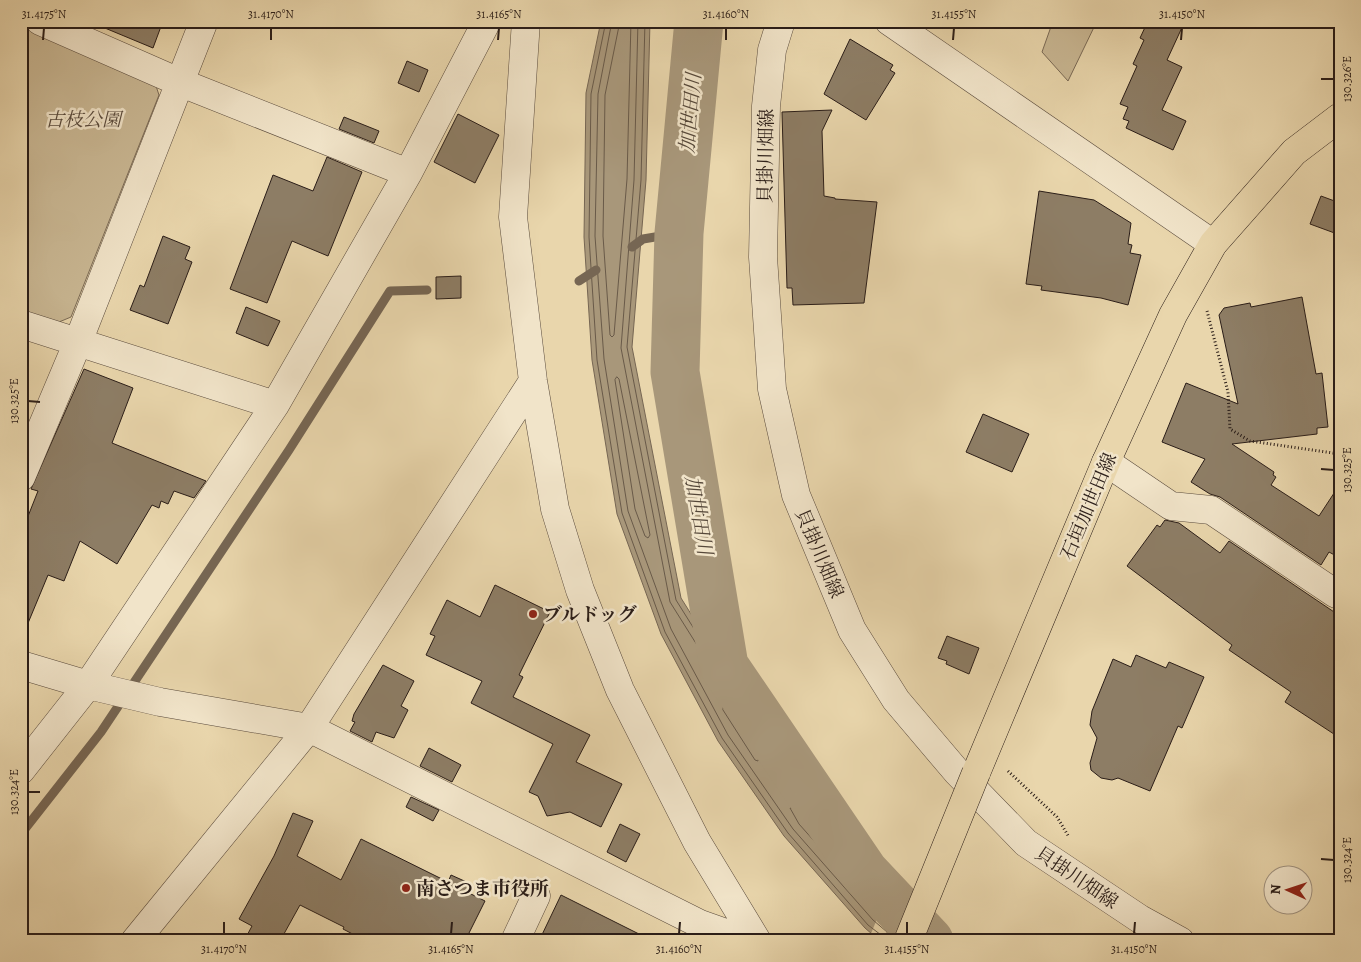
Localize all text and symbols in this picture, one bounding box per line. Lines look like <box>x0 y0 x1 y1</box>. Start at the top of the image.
text: 31.4175°N <box>22 6 67 22</box>
text: 31.4170°N <box>248 6 294 22</box>
text: 31.4165°N <box>476 6 522 22</box>
text: 31.4160°N <box>703 6 750 22</box>
text: 31.4155°N <box>932 6 977 22</box>
text: 31.4150°N <box>1159 6 1205 22</box>
text: 130.326°E <box>1339 56 1355 102</box>
water label: 加世田川 <box>674 70 708 154</box>
park label: 古枝公園 <box>45 107 124 133</box>
street label: 貝掛川畑線 <box>752 108 780 204</box>
text: 130.325°E <box>6 378 22 424</box>
text: 130.325°E <box>1339 447 1355 493</box>
street label: 石垣加世田線 <box>1055 449 1123 564</box>
water label: 加世田川 <box>678 473 719 559</box>
street label: 貝掛川畑線 <box>789 505 850 602</box>
place label: ブルドッグ <box>543 602 637 628</box>
marker: ブルドッグ <box>527 608 539 620</box>
text: 130.324°E <box>6 769 22 815</box>
text: 130.324°E <box>1339 837 1355 883</box>
street label: 貝掛川畑線 <box>1030 840 1123 915</box>
north arrow <box>1264 864 1314 914</box>
place label: 南さつま市役所 <box>416 876 549 902</box>
marker: 南さつま市役所 <box>400 882 412 894</box>
text: N <box>1266 884 1285 895</box>
text: 31.4170°N <box>201 941 247 957</box>
text: 31.4165°N <box>428 941 474 957</box>
text: 31.4160°N <box>656 941 703 957</box>
text: 31.4155°N <box>885 941 930 957</box>
text: 31.4150°N <box>1111 941 1157 957</box>

